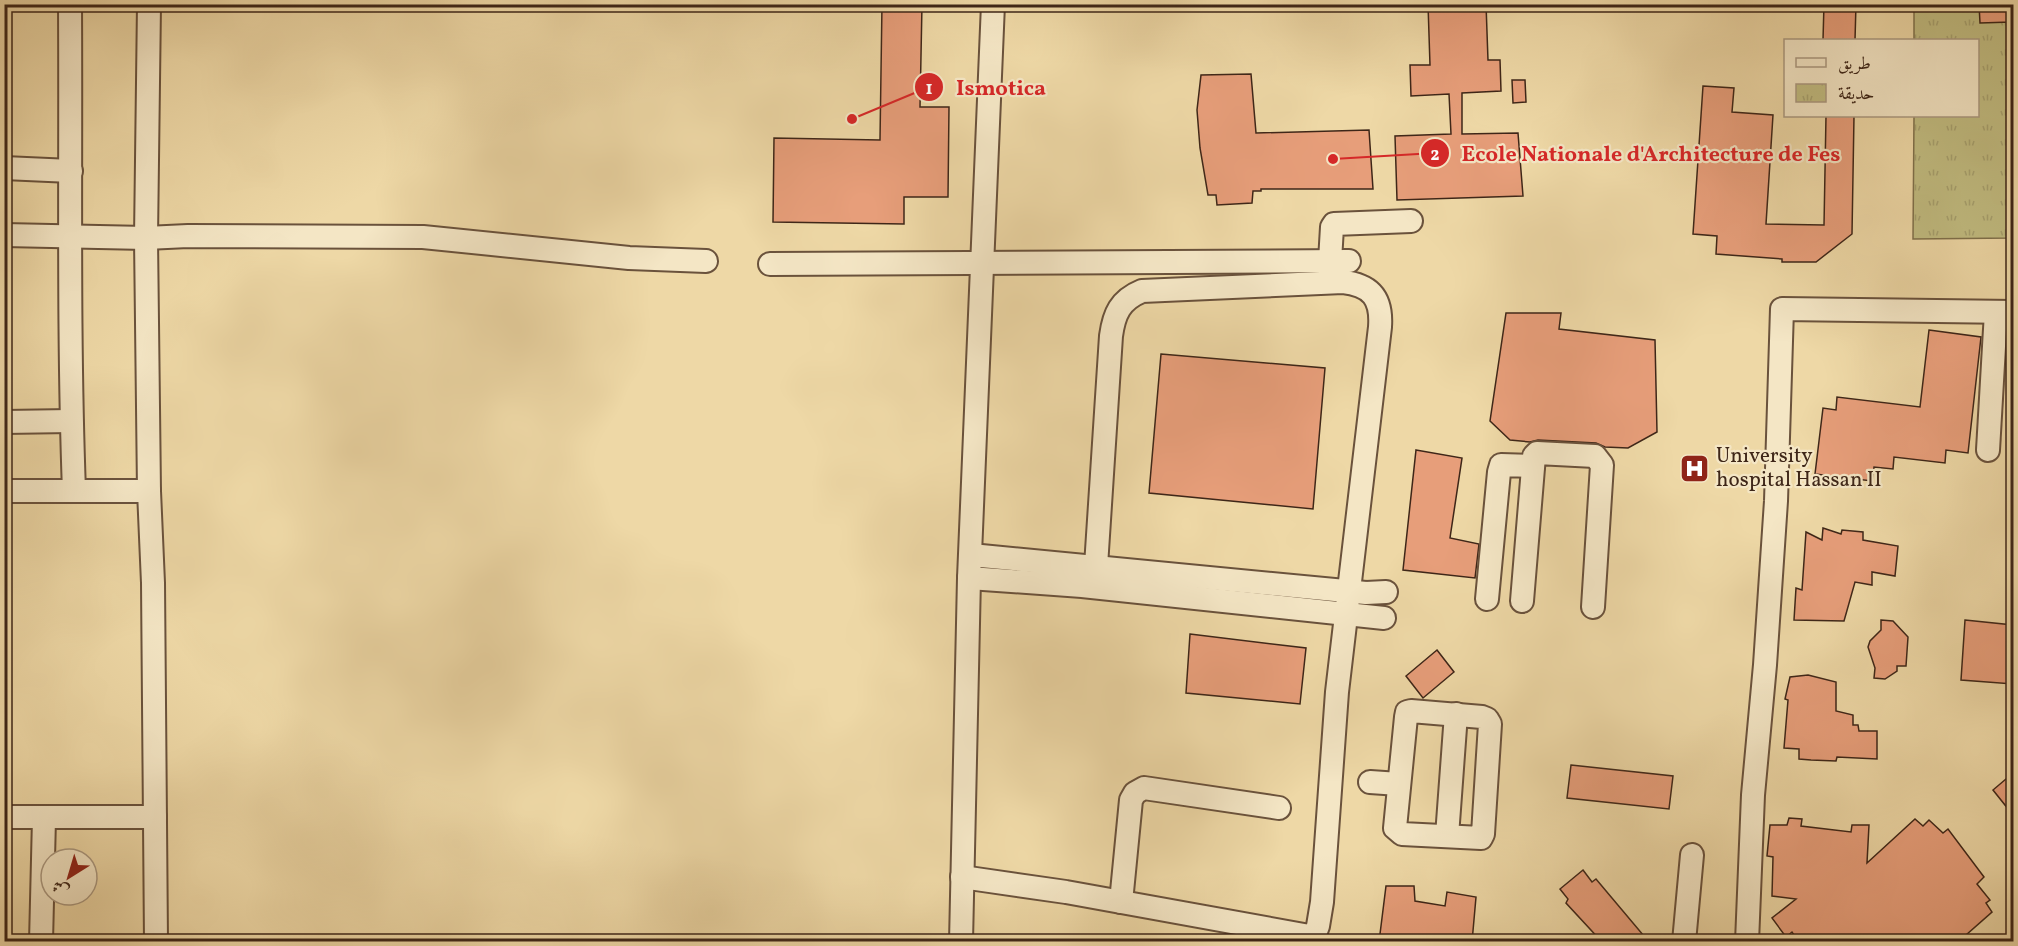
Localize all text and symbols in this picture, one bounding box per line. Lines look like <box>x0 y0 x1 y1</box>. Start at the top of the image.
legend <box>1784 39 1979 117</box>
text: طريق <box>1838 52 1871 77</box>
callout: Ismotica <box>914 67 1058 107</box>
text: Ismotica <box>956 74 1046 105</box>
text: 1 <box>925 77 933 102</box>
text: حديقة <box>1838 82 1874 107</box>
callout: Ecole Nationale d'Architecture de Fes <box>1420 133 1853 173</box>
text: Ecole Nationale d'Architecture de Fes <box>1462 140 1840 171</box>
text: 2 <box>1430 143 1440 168</box>
place label: University hospital Hassan II <box>1716 442 1882 495</box>
hospital icon: University hospital Hassan II <box>1679 452 1711 484</box>
north arrow <box>39 847 99 907</box>
text: ش <box>48 874 74 901</box>

